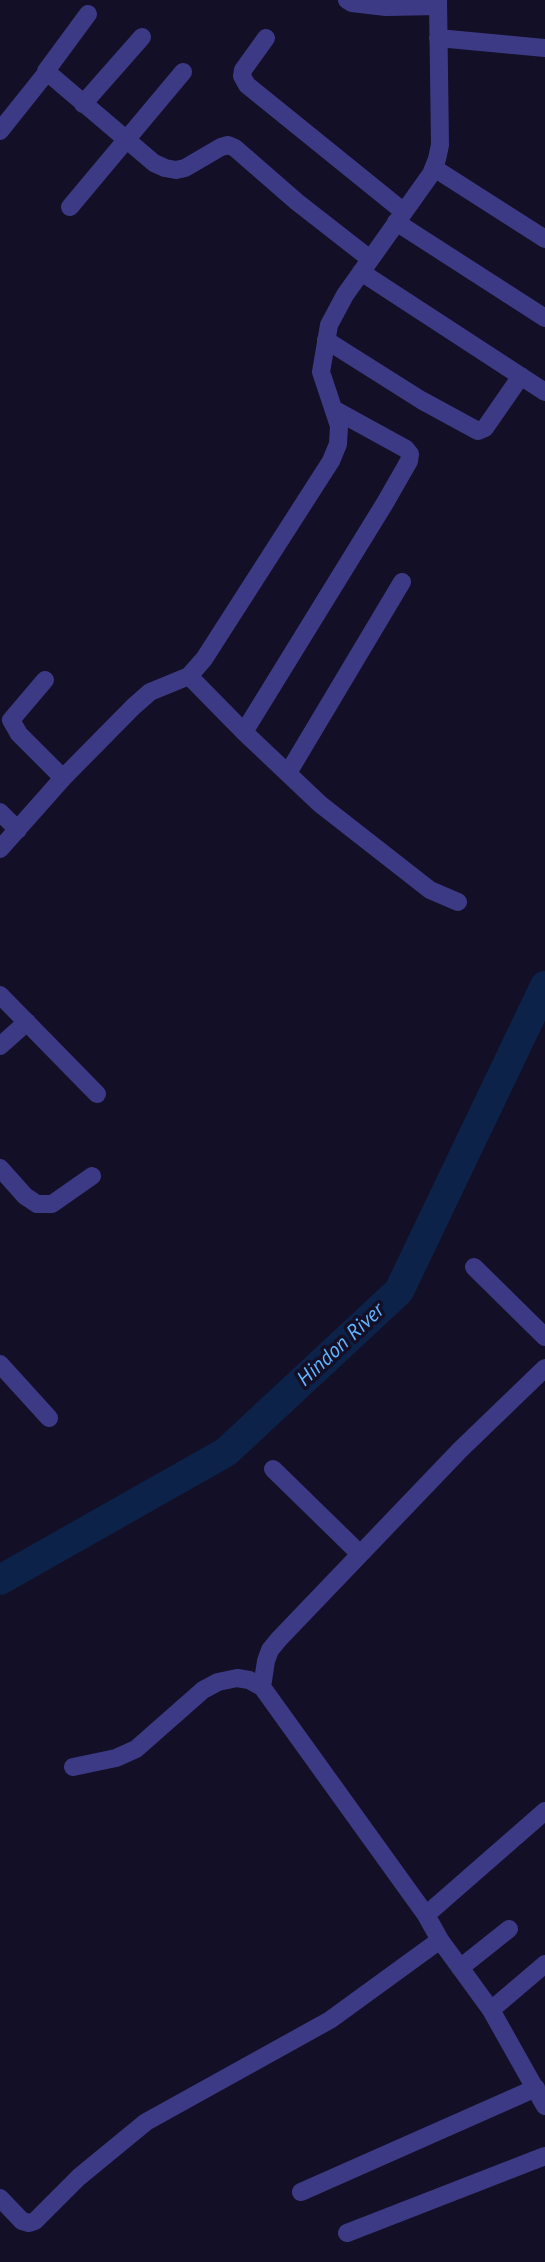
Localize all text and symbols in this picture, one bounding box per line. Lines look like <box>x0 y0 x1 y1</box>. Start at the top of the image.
water label: Hindon River <box>292 1298 390 1392</box>

